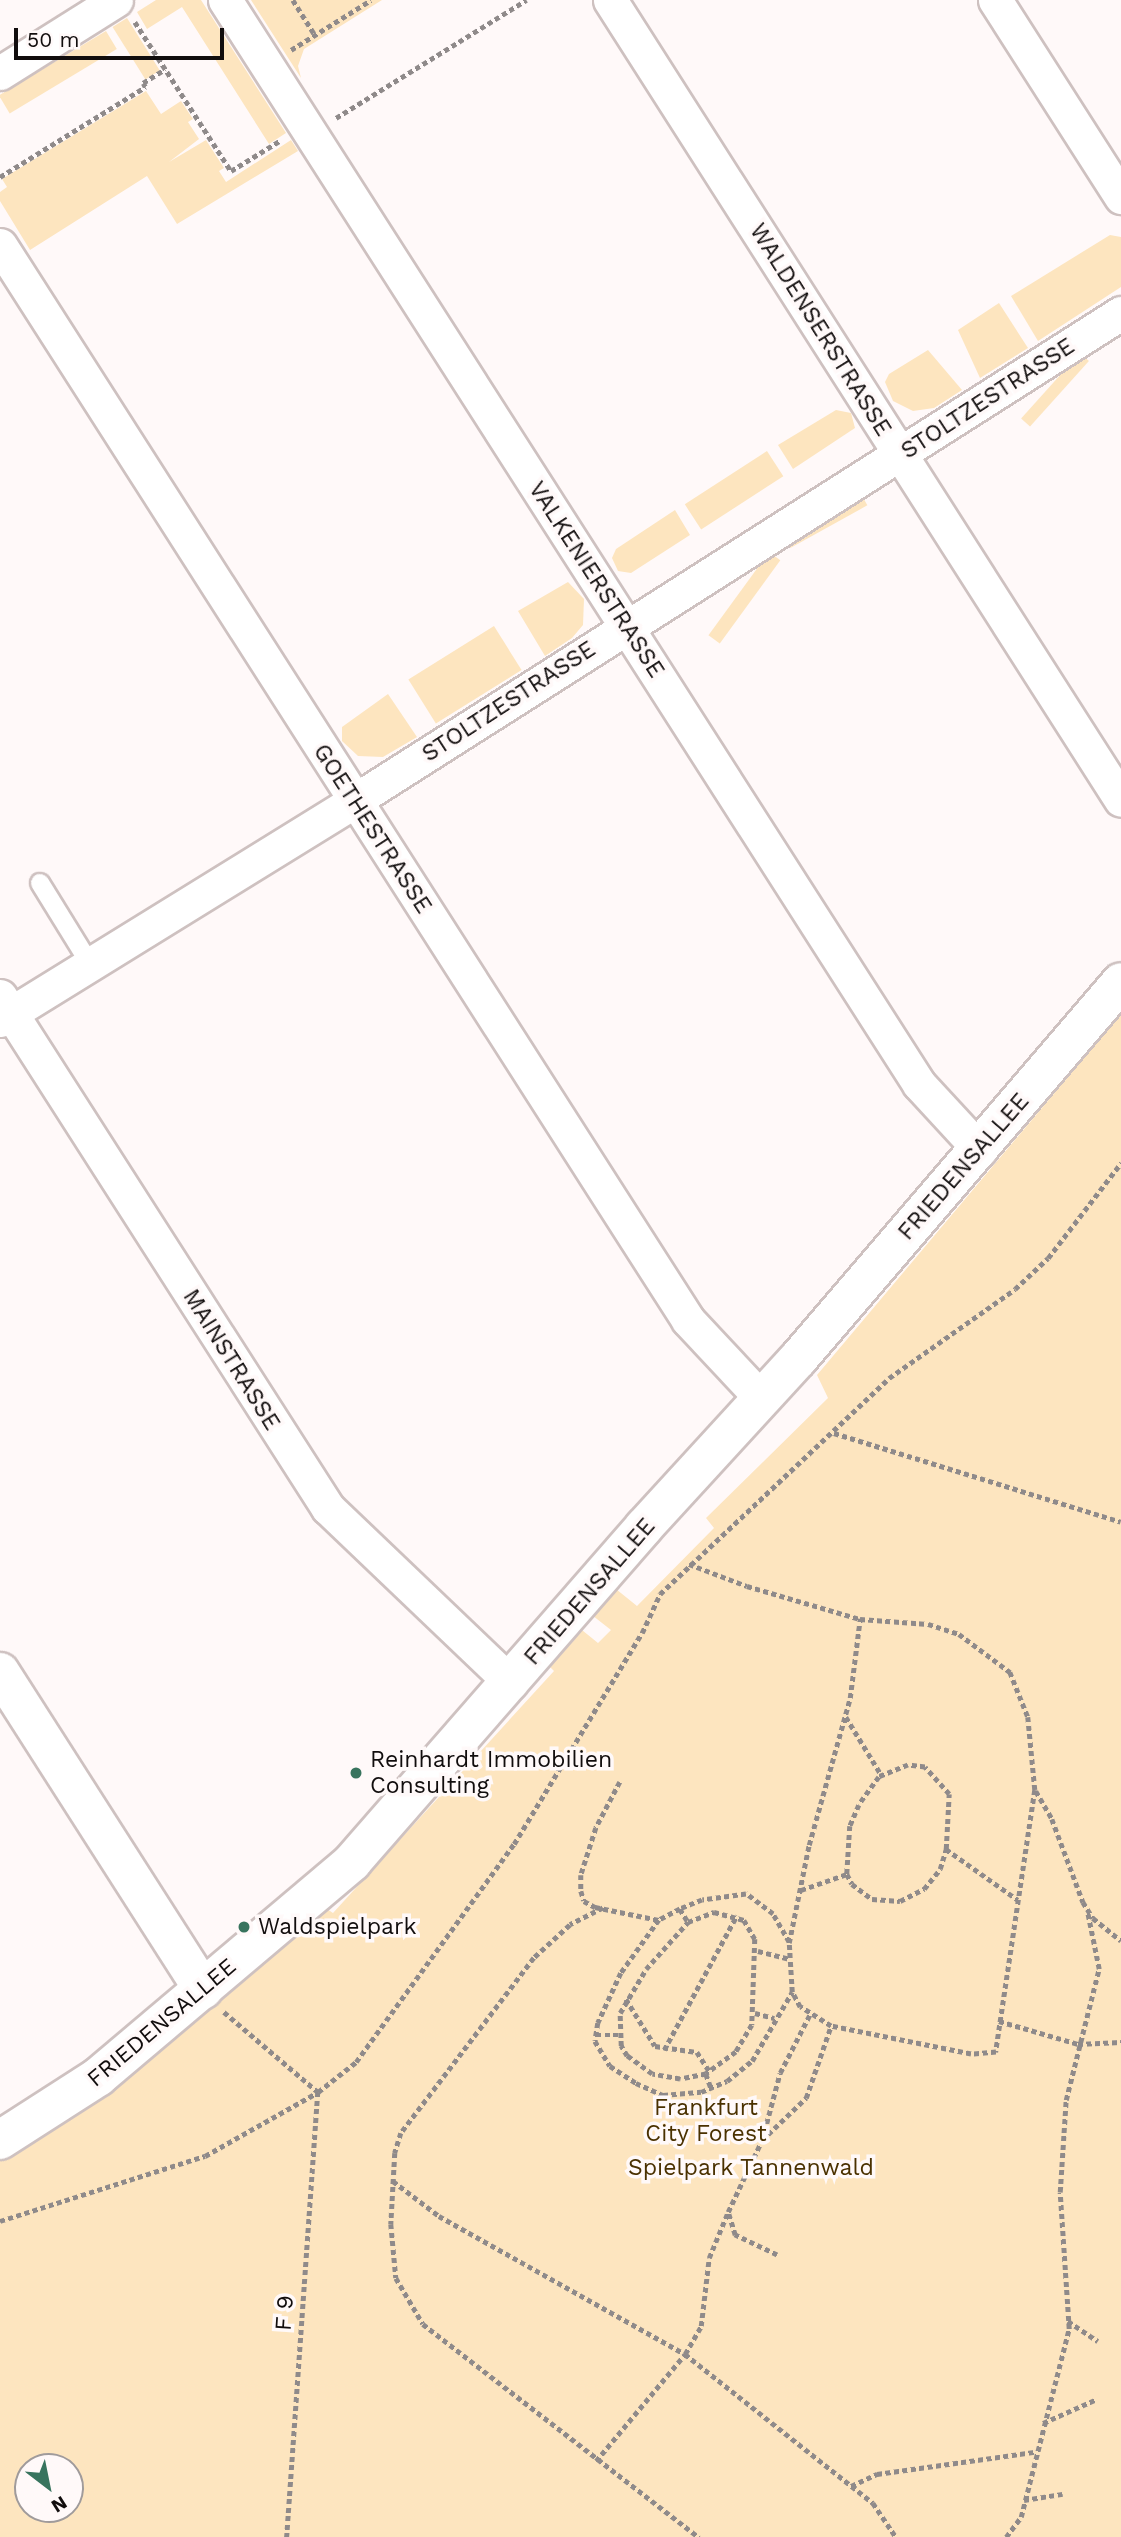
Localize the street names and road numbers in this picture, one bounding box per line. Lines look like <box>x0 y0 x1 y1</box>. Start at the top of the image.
street label: WALDENSERSTRASSE <box>743 219 897 441</box>
street label: STOLTZESTRASSE <box>896 333 1080 465</box>
street label: VALKENIERSTRASSE <box>522 477 670 683</box>
street label: STOLTZESTRASSE <box>417 636 601 768</box>
street label: GOETHESTRASSE <box>307 739 437 919</box>
street label: FRIEDENSALLEE <box>893 1088 1035 1246</box>
street label: MAINSTRASSE <box>177 1284 285 1436</box>
street label: FRIEDENSALLEE <box>519 1513 661 1671</box>
street label: FRIEDENSALLEE <box>82 1953 242 2093</box>
street label: F 9 <box>270 2294 300 2332</box>

